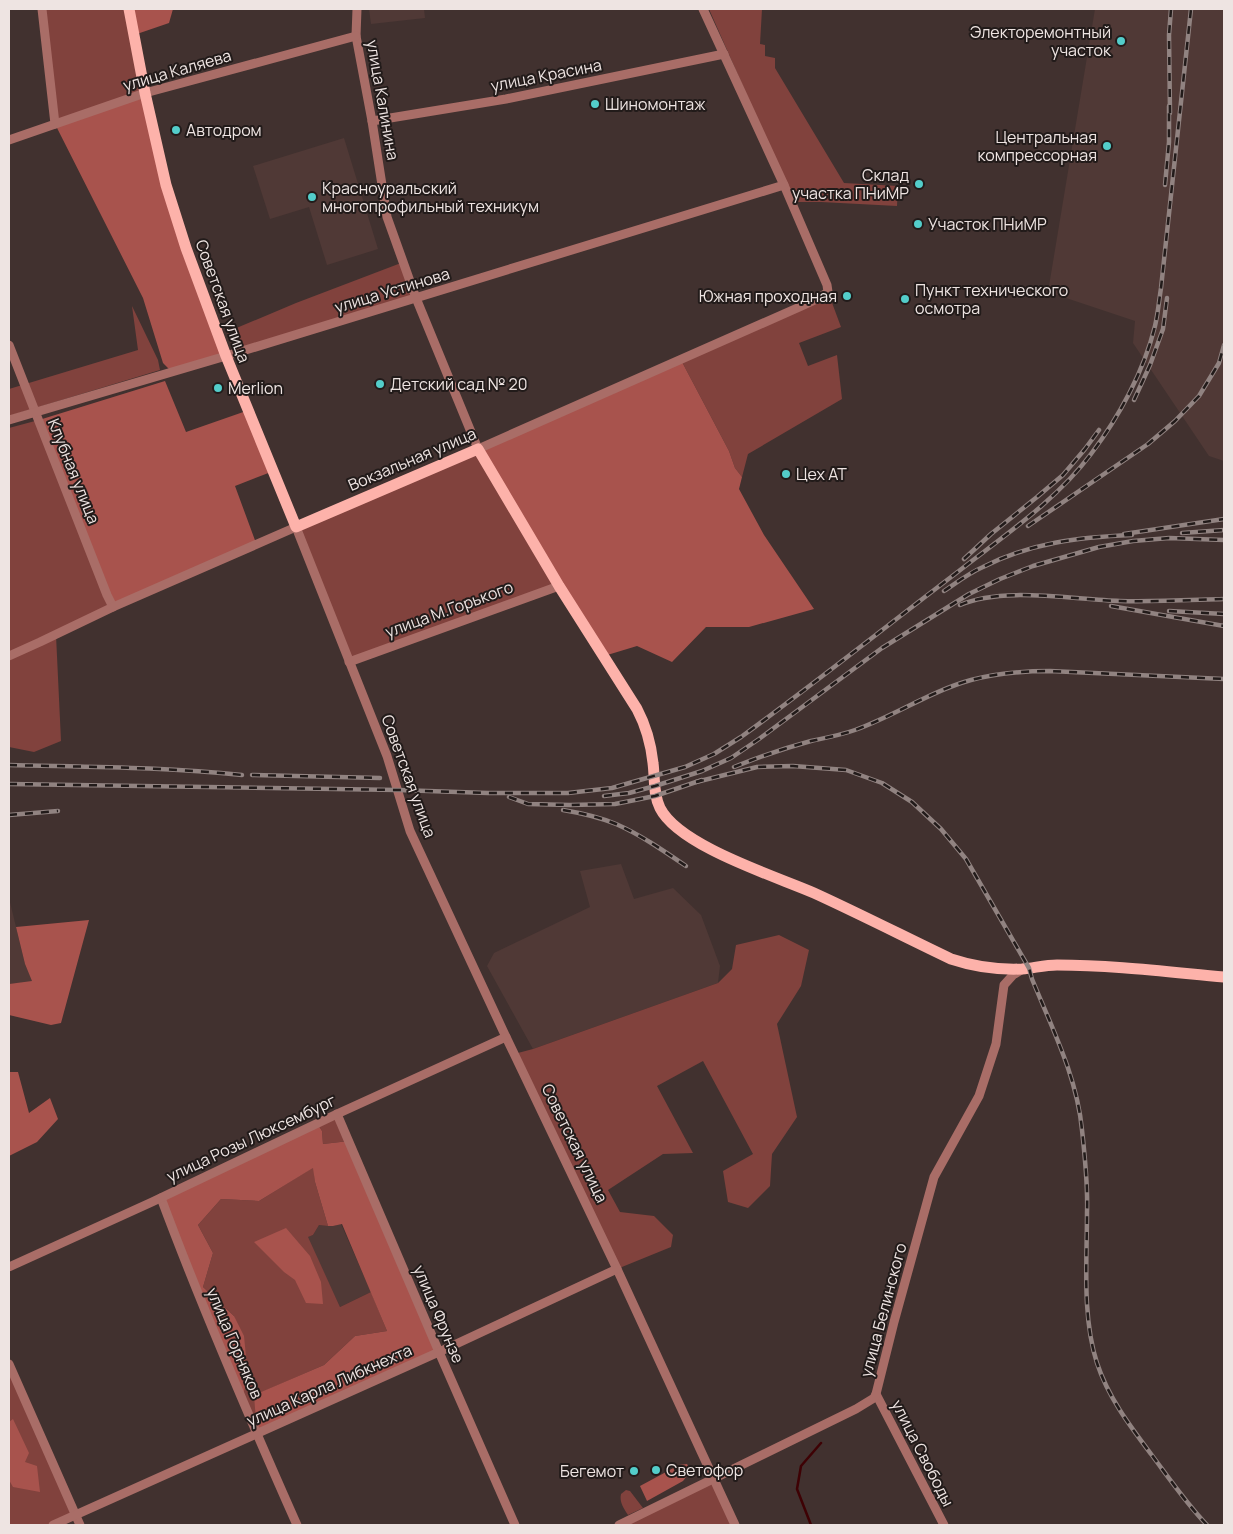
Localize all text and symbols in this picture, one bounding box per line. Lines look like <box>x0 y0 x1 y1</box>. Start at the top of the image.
place label: Электоремонтный участок <box>970 21 1112 61</box>
marker: Электоремонтный участок <box>1115 35 1127 47</box>
street label: улица Калинина <box>362 38 404 162</box>
street label: улица Каляева <box>120 44 234 96</box>
street label: улица Красина <box>489 53 603 97</box>
place label: Шиномонтаж <box>605 93 706 115</box>
marker: Шиномонтаж <box>589 98 601 110</box>
place label: Автодром <box>186 119 262 141</box>
marker: Автодром <box>170 124 182 136</box>
place label: Центральная компрессорная <box>977 126 1097 166</box>
marker: Центральная компрессорная <box>1101 140 1113 152</box>
place label: Склад участка ПНиМР <box>792 164 909 204</box>
place label: Красноуральский многопрофильный техникум <box>322 177 539 217</box>
marker: Склад участка ПНиМР <box>913 178 925 190</box>
marker: Красноуральский многопрофильный техникум <box>306 191 318 203</box>
place label: Участок ПНиМР <box>928 213 1047 235</box>
marker: Участок ПНиМР <box>912 218 924 230</box>
street label: Советская улица <box>191 236 255 366</box>
street label: улица Устинова <box>332 262 452 318</box>
place label: Пункт технического осмотра <box>915 279 1068 319</box>
place label: Южная проходная <box>699 285 837 307</box>
marker: Южная проходная <box>841 290 853 302</box>
marker: Пункт технического осмотра <box>899 293 911 305</box>
place label: Детский сад № 20 <box>390 373 527 395</box>
place label: Merlion <box>228 377 283 399</box>
marker: Детский сад № 20 <box>374 378 386 390</box>
marker: Merlion <box>212 382 224 394</box>
street label: Клубная улица <box>43 415 105 527</box>
street label: Вокзальная улица <box>345 422 479 496</box>
place label: Цех АТ <box>796 463 847 485</box>
marker: Цех АТ <box>780 468 792 480</box>
street label: улица М.Горького <box>382 576 516 642</box>
street label: Советская улица <box>377 711 441 841</box>
street label: Советская улица <box>537 1080 613 1206</box>
street label: улица Розы Люксембург <box>163 1089 340 1187</box>
street label: улица Белинского <box>855 1240 911 1380</box>
street label: улица Фрунзе <box>409 1262 469 1366</box>
street label: улица Горняков <box>202 1284 268 1402</box>
street label: улица Карла Либкнехта <box>243 1339 415 1431</box>
street label: улица Свободы <box>887 1396 959 1510</box>
place label: Светофор <box>666 1459 743 1481</box>
place label: Бегемот <box>560 1460 624 1482</box>
marker: Светофор <box>650 1464 662 1476</box>
marker: Бегемот <box>628 1465 640 1477</box>

